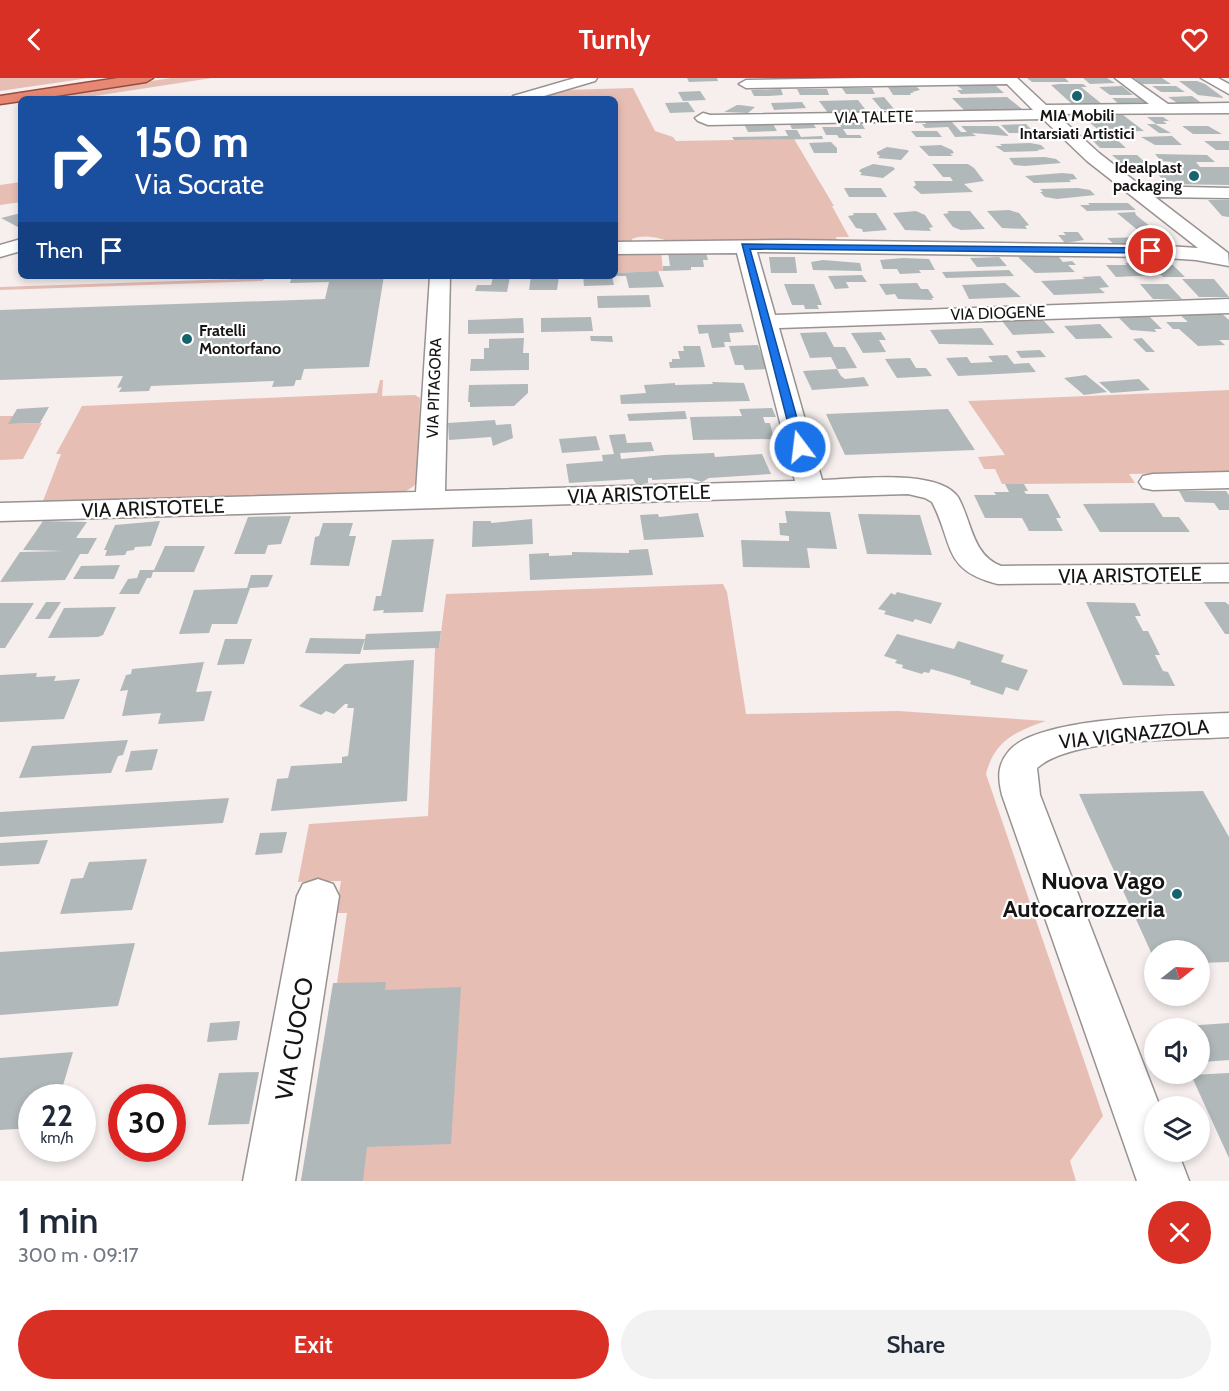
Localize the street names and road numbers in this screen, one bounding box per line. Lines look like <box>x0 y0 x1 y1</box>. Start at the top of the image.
street label: VIA TALETE <box>834 107 914 127</box>
street label: VIA DIOGENE <box>950 302 1046 324</box>
street label: VIA PITAGORA <box>423 337 445 439</box>
street label: VIA ARISTOTELE <box>567 480 711 508</box>
street label: VIA ARISTOTELE <box>81 494 225 522</box>
street label: VIA ARISTOTELE <box>1058 562 1202 588</box>
street label: VIA VIGNAZZOLA <box>1058 714 1211 754</box>
street label: VIA CUOCO <box>269 975 319 1103</box>

